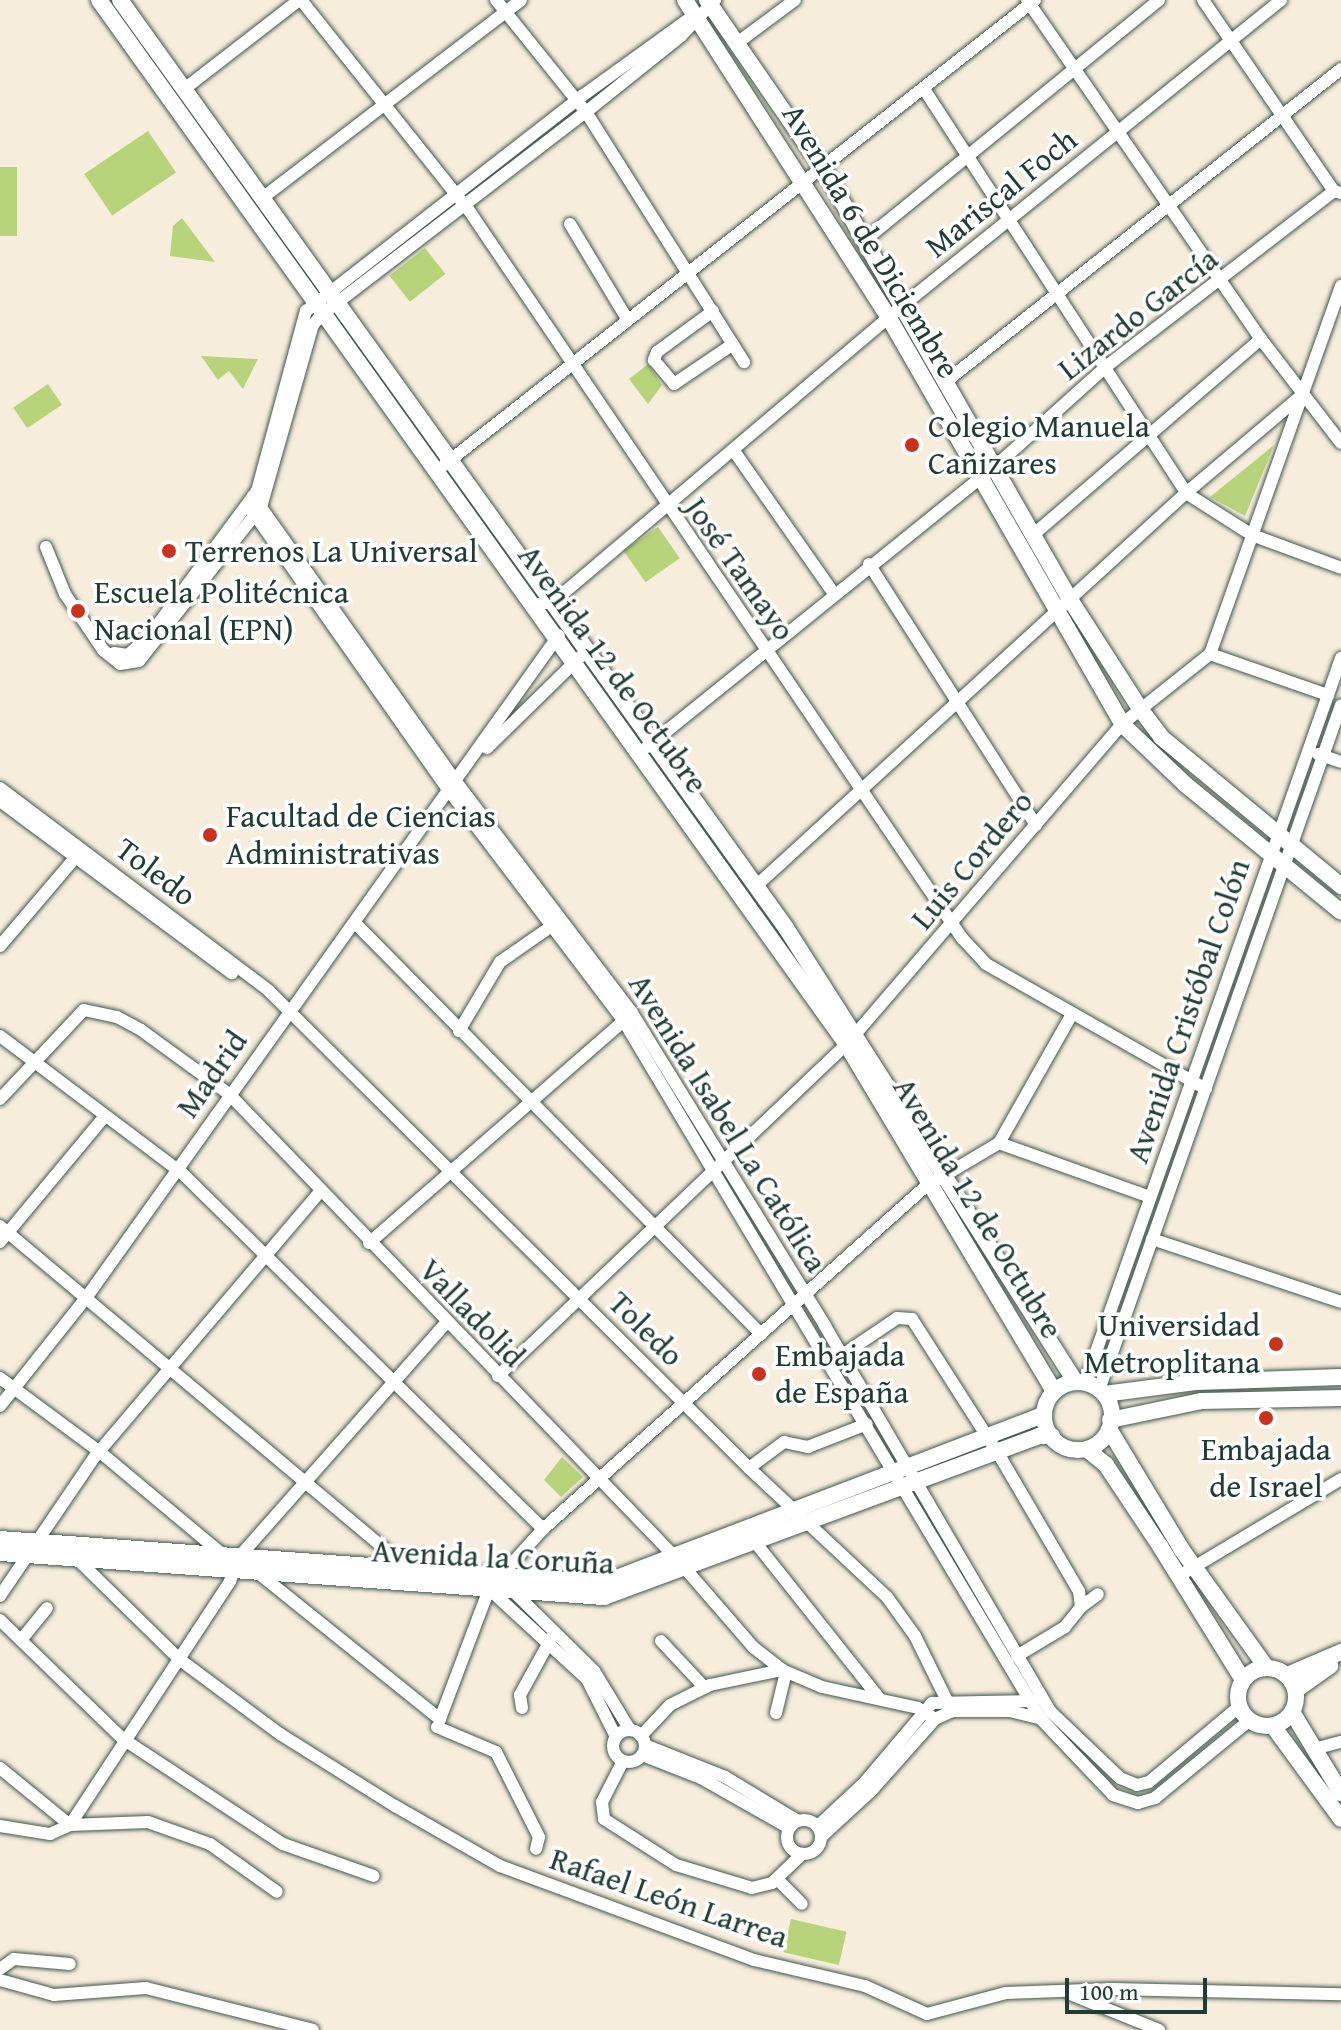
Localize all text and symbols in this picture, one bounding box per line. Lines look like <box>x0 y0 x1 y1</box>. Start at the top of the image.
street label: Avenida 6 de Diciembre <box>774 97 968 385</box>
street label: Mariscal Foch <box>917 120 1085 266</box>
street label: Lizardo García <box>1051 240 1225 388</box>
place label: Colegio Manuela Cañizares <box>928 408 1150 483</box>
marker: Colegio Manuela Cañizares <box>903 436 921 454</box>
street label: José Tamayo <box>677 490 803 648</box>
place label: Terrenos La Universal <box>185 532 478 570</box>
street label: Avenida 12 de Octubre <box>510 537 716 801</box>
marker: Terrenos La Universal <box>160 542 178 560</box>
place label: Escuela Politécnica Nacional (EPN) <box>94 574 349 649</box>
marker: Escuela Politécnica Nacional (EPN) <box>69 602 87 620</box>
street label: Luis Cordero <box>903 783 1041 937</box>
place label: Facultad de Ciencias Administrativas <box>226 798 496 873</box>
marker: Facultad de Ciencias Administrativas <box>201 826 219 844</box>
street label: Toledo <box>108 829 204 915</box>
street label: Avenida Cristóbal Colón <box>1118 854 1258 1168</box>
street label: Avenida Isabel La Católica <box>620 967 836 1279</box>
street label: Madrid <box>168 1023 256 1125</box>
street label: Avenida 12 de Octubre <box>885 1071 1071 1345</box>
street label: Valladolid <box>411 1251 533 1375</box>
street label: Toledo <box>600 1283 692 1375</box>
place label: Universidad Metroplitana <box>1084 1307 1260 1382</box>
marker: Universidad Metroplitana <box>1267 1335 1285 1353</box>
place label: Embajada de España <box>775 1337 909 1412</box>
marker: Embajada de España <box>750 1365 768 1383</box>
marker: Embajada de Israel <box>1257 1409 1275 1427</box>
place label: Embajada de Israel <box>1201 1431 1331 1506</box>
street label: Avenida la Coruña <box>371 1531 615 1583</box>
street label: Rafael León Larrea <box>545 1839 793 1957</box>
scale bar <box>1069 1962 1211 2012</box>
text: 100 m <box>1079 1974 1139 2009</box>

